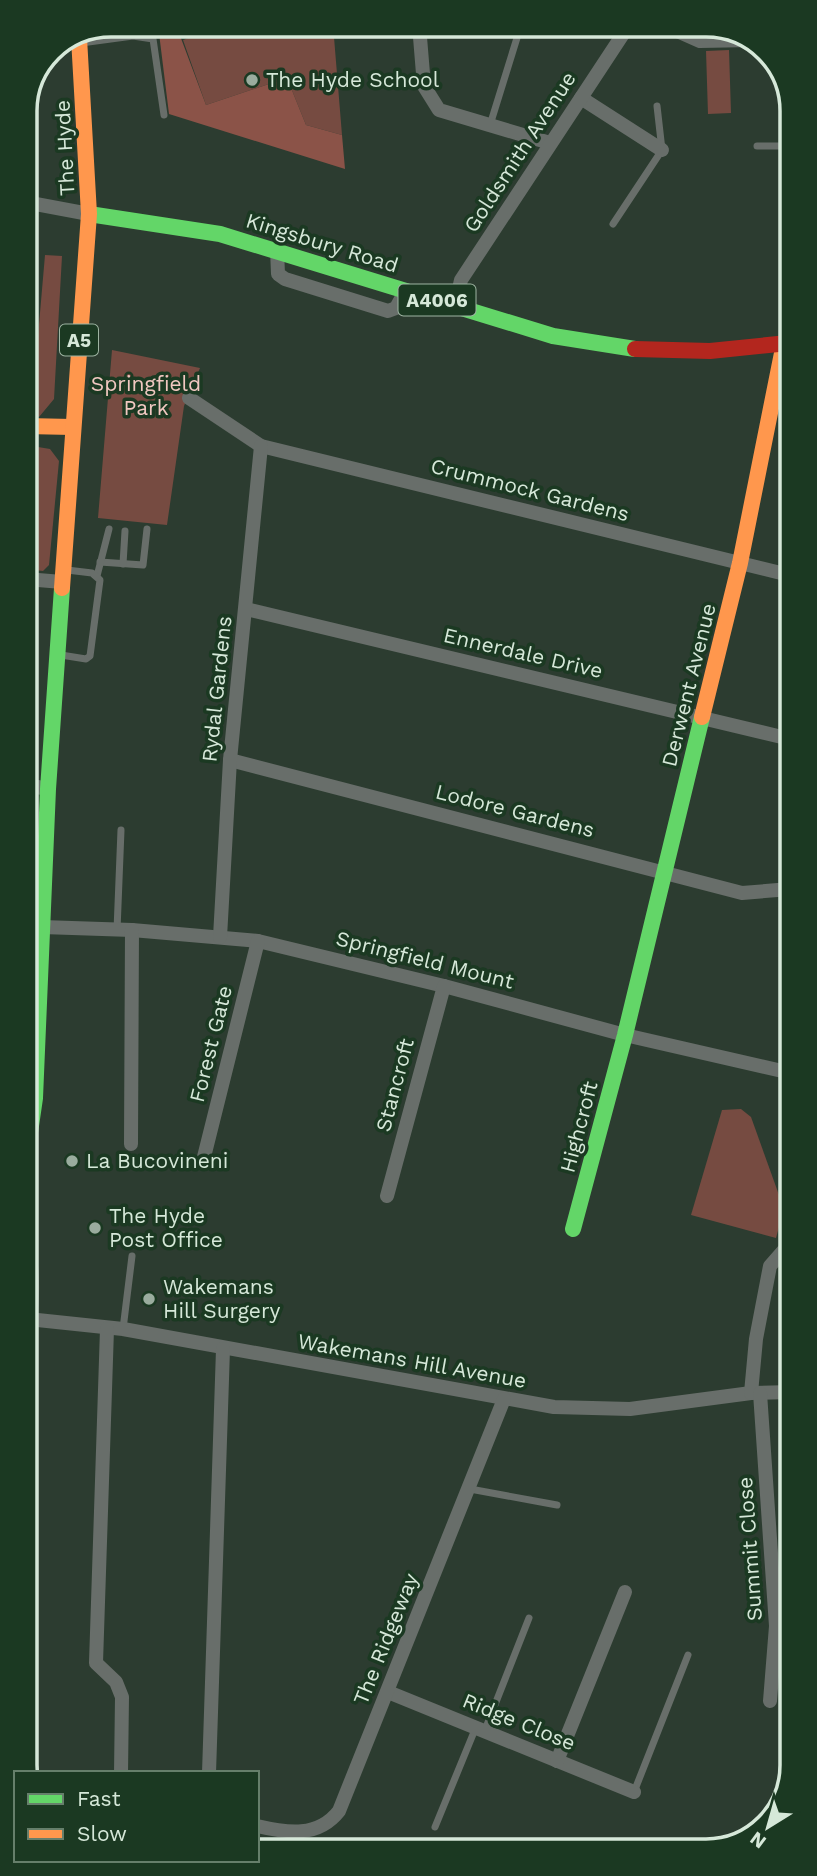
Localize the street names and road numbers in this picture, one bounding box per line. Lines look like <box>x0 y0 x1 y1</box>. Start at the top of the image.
street label: Goldsmith Avenue <box>458 67 581 237</box>
street label: The Hyde <box>50 99 79 197</box>
street label: Kingsbury Road <box>243 207 401 278</box>
road number: A4006 <box>398 284 476 316</box>
road number: A5 <box>60 324 98 356</box>
street label: Crummock Gardens <box>428 453 632 526</box>
street label: Derwent Avenue <box>656 601 721 769</box>
street label: Rydal Gardens <box>196 615 237 763</box>
street label: Ennerdale Drive <box>441 622 605 683</box>
street label: Lodore Gardens <box>433 779 597 842</box>
street label: Springfield Mount <box>334 925 517 994</box>
street label: Forest Gate <box>184 983 237 1105</box>
street label: Stancroft <box>370 1035 419 1134</box>
street label: Highcroft <box>554 1078 603 1175</box>
street label: Wakemans Hill Avenue <box>296 1328 528 1393</box>
street label: Summit Close <box>732 1476 767 1622</box>
street label: The Ridgeway <box>348 1569 423 1708</box>
street label: Ridge Close <box>459 1688 579 1756</box>

